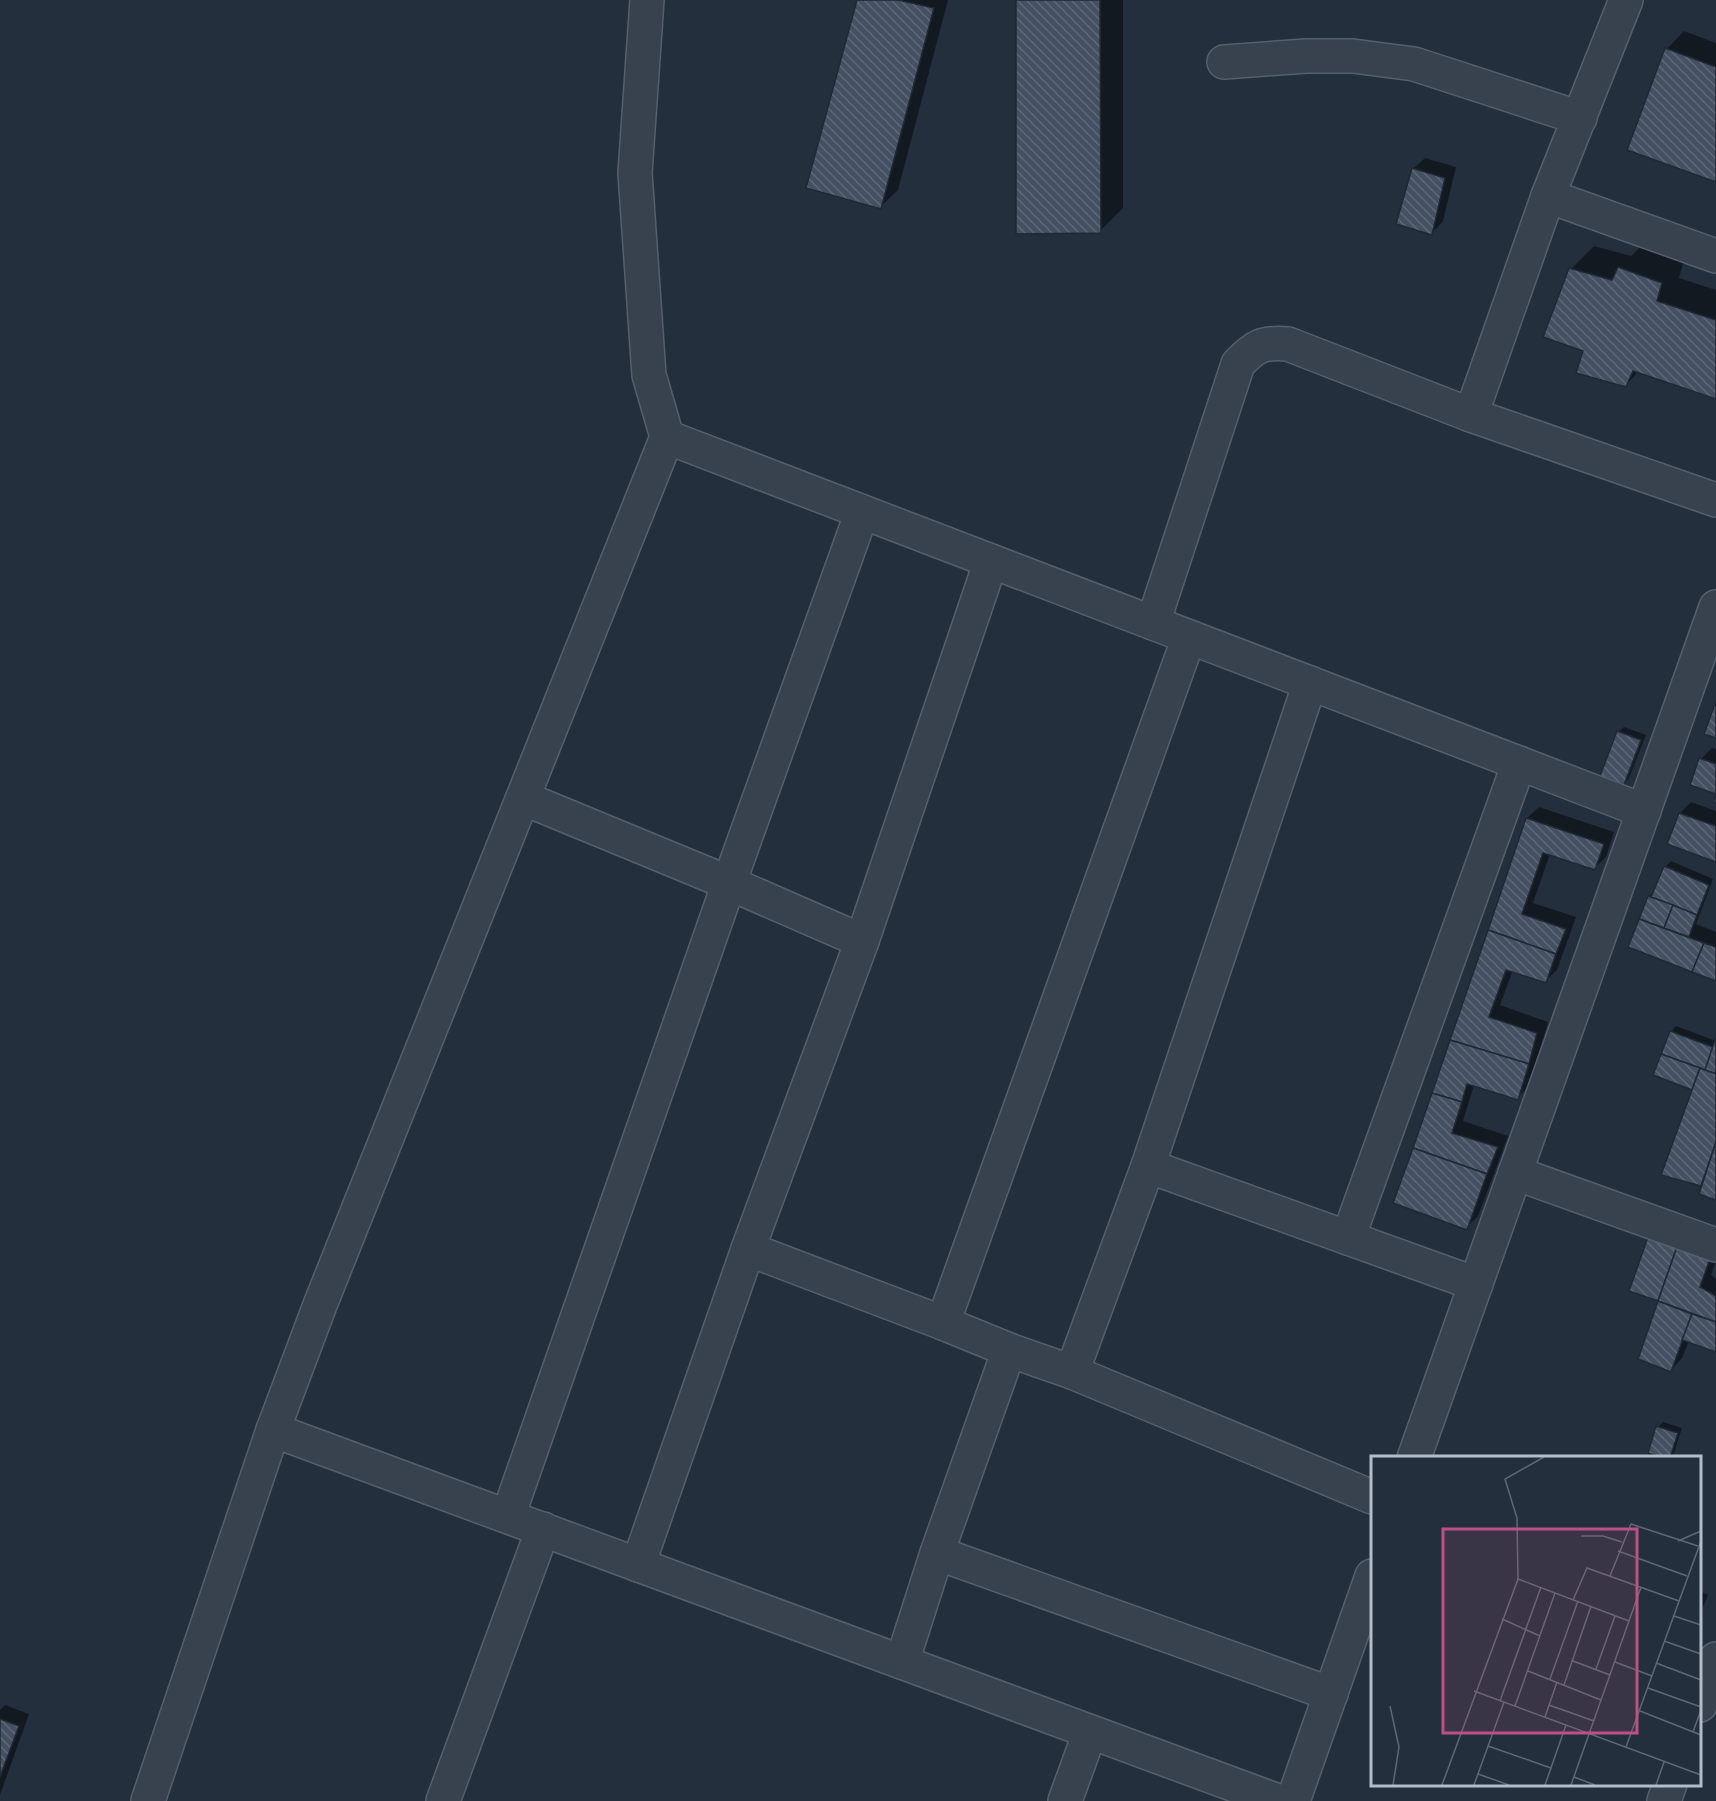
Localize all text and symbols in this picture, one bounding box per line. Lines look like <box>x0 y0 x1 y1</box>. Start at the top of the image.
inset map <box>1371 1456 1701 1786</box>

